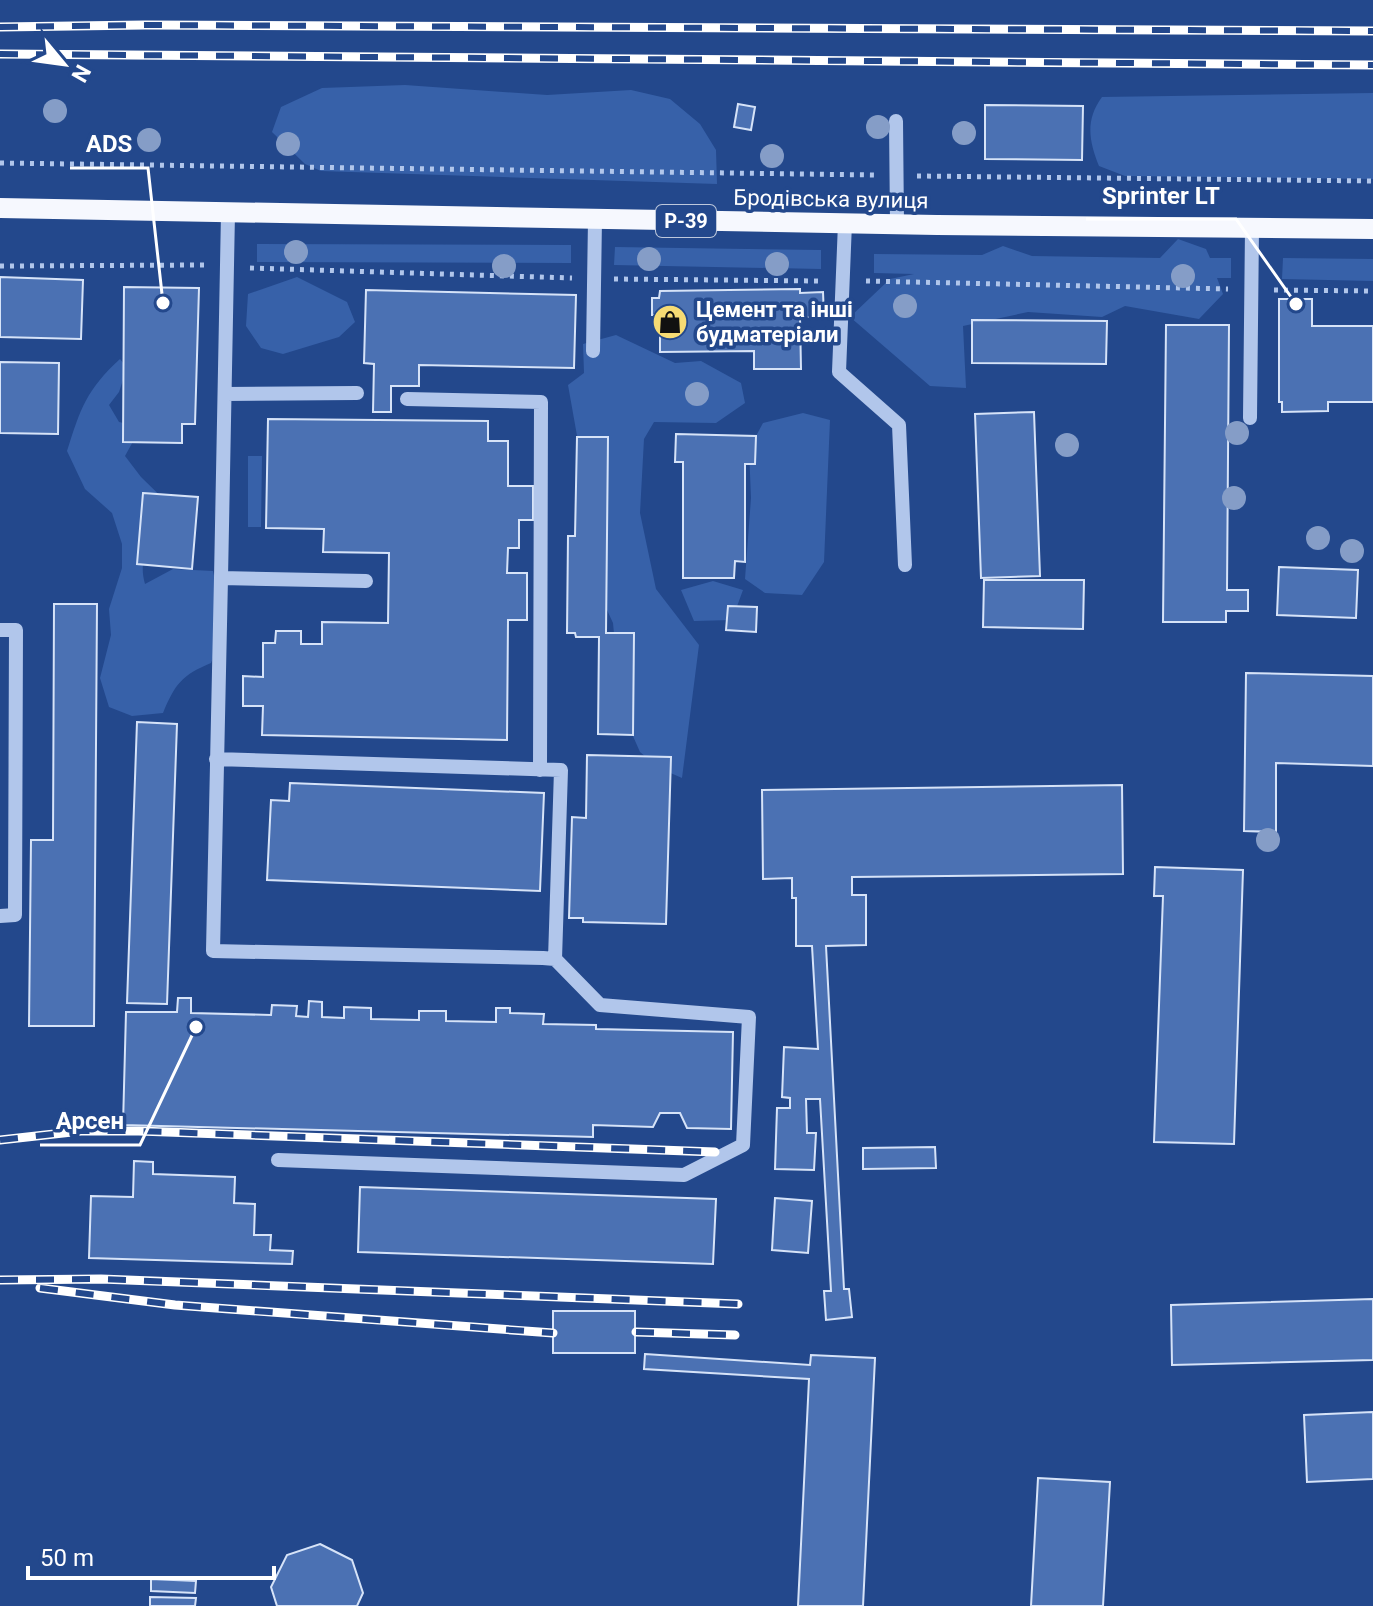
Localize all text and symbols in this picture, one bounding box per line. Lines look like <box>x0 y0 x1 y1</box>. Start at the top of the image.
north arrow <box>24 24 104 104</box>
text: N <box>66 61 96 86</box>
callout: ADS <box>70 120 148 168</box>
text: ADS <box>86 130 132 158</box>
callout: Sprinter LT <box>1086 171 1236 219</box>
text: Sprinter LT <box>1102 182 1220 210</box>
street label: Бродівська вулиця <box>733 185 929 213</box>
road number: Р-39 <box>656 205 716 237</box>
place label: Цемент та інші будматеріали <box>696 297 853 347</box>
shop icon: Цемент та інші будматеріали <box>651 303 689 341</box>
callout: Арсен <box>40 1097 140 1145</box>
text: Арсен <box>56 1107 124 1135</box>
scale bar <box>28 1530 274 1580</box>
text: 50 m <box>40 1544 94 1572</box>

